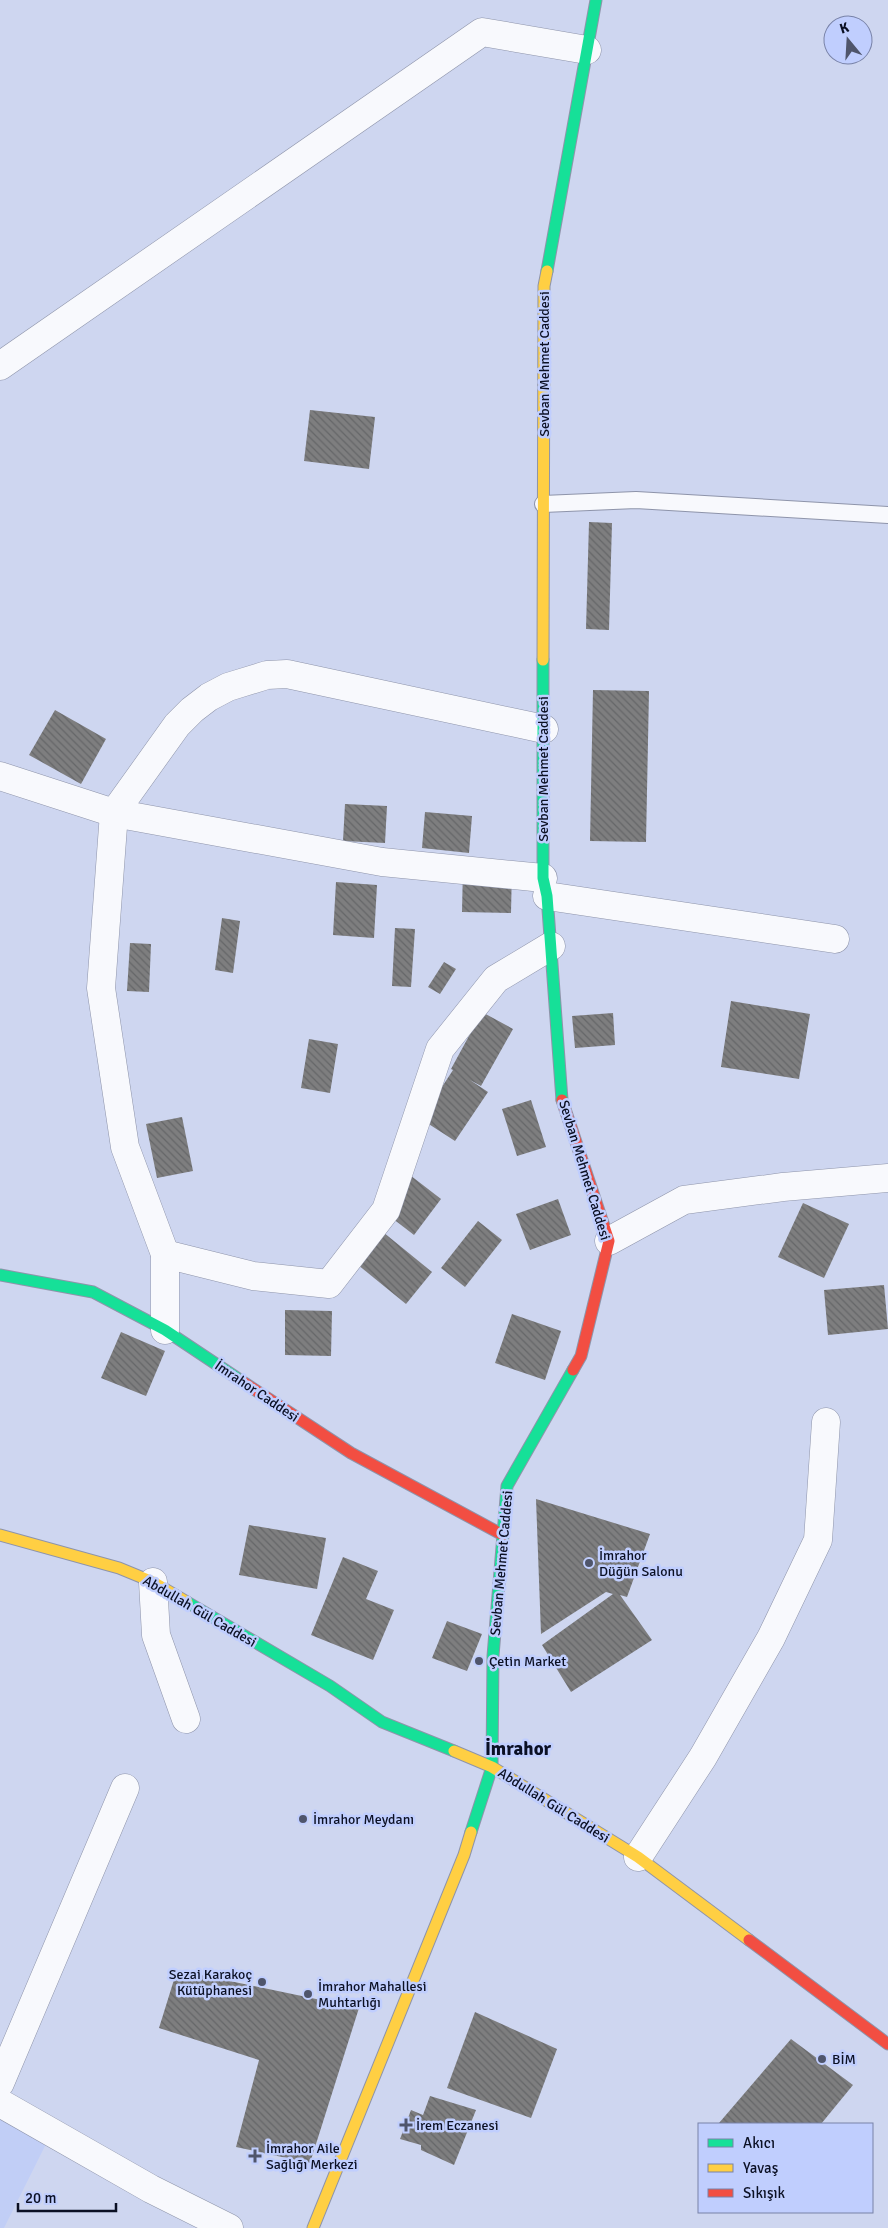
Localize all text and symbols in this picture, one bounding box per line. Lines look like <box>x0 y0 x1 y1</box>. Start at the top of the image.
north arrow <box>823 15 873 65</box>
text: K <box>837 19 851 38</box>
street label: Sevban Mehmet Caddesi <box>536 291 553 437</box>
street label: Sevban Mehmet Caddesi <box>535 696 552 842</box>
street label: Sevban Mehmet Caddesi <box>555 1098 614 1242</box>
street label: İmrahor Caddesi <box>211 1357 302 1426</box>
street label: Sevban Mehmet Caddesi <box>487 1490 516 1636</box>
place label: İmrahor Düğün Salonu <box>599 1547 683 1580</box>
marker: İmrahor Düğün Salonu <box>583 1557 595 1569</box>
street label: Abdullah Gül Caddesi <box>140 1572 259 1651</box>
place label: Çetin Market <box>489 1653 566 1670</box>
marker: Çetin Market <box>473 1655 485 1667</box>
district label: İmrahor <box>485 1737 552 1761</box>
street label: Abdullah Gül Caddesi <box>495 1764 613 1847</box>
place label: İmrahor Meydanı <box>313 1811 414 1828</box>
marker: İmrahor Meydanı <box>297 1813 309 1825</box>
place label: Sezai Karakoç Kütüphanesi <box>169 1966 252 1999</box>
marker: Sezai Karakoç Kütüphanesi <box>256 1976 268 1988</box>
place label: İmrahor Mahallesi Muhtarlığı <box>318 1978 427 2011</box>
marker: İmrahor Mahallesi Muhtarlığı <box>302 1988 314 2000</box>
place label: BİM <box>832 2051 856 2068</box>
marker: BİM <box>816 2053 828 2065</box>
place label: İrem Eczanesi <box>416 2117 499 2134</box>
marker: İrem Eczanesi <box>400 2119 412 2131</box>
legend <box>698 2123 873 2213</box>
text: Akıcı <box>743 2134 775 2152</box>
place label: İmrahor Aile Sağlığı Merkezi <box>266 2140 358 2173</box>
marker: İmrahor Aile Sağlığı Merkezi <box>248 2149 262 2163</box>
text: Yavaş <box>743 2159 779 2177</box>
scale bar <box>18 2180 115 2212</box>
text: Sıkışık <box>743 2184 786 2202</box>
text: 20 m <box>25 2189 56 2207</box>

